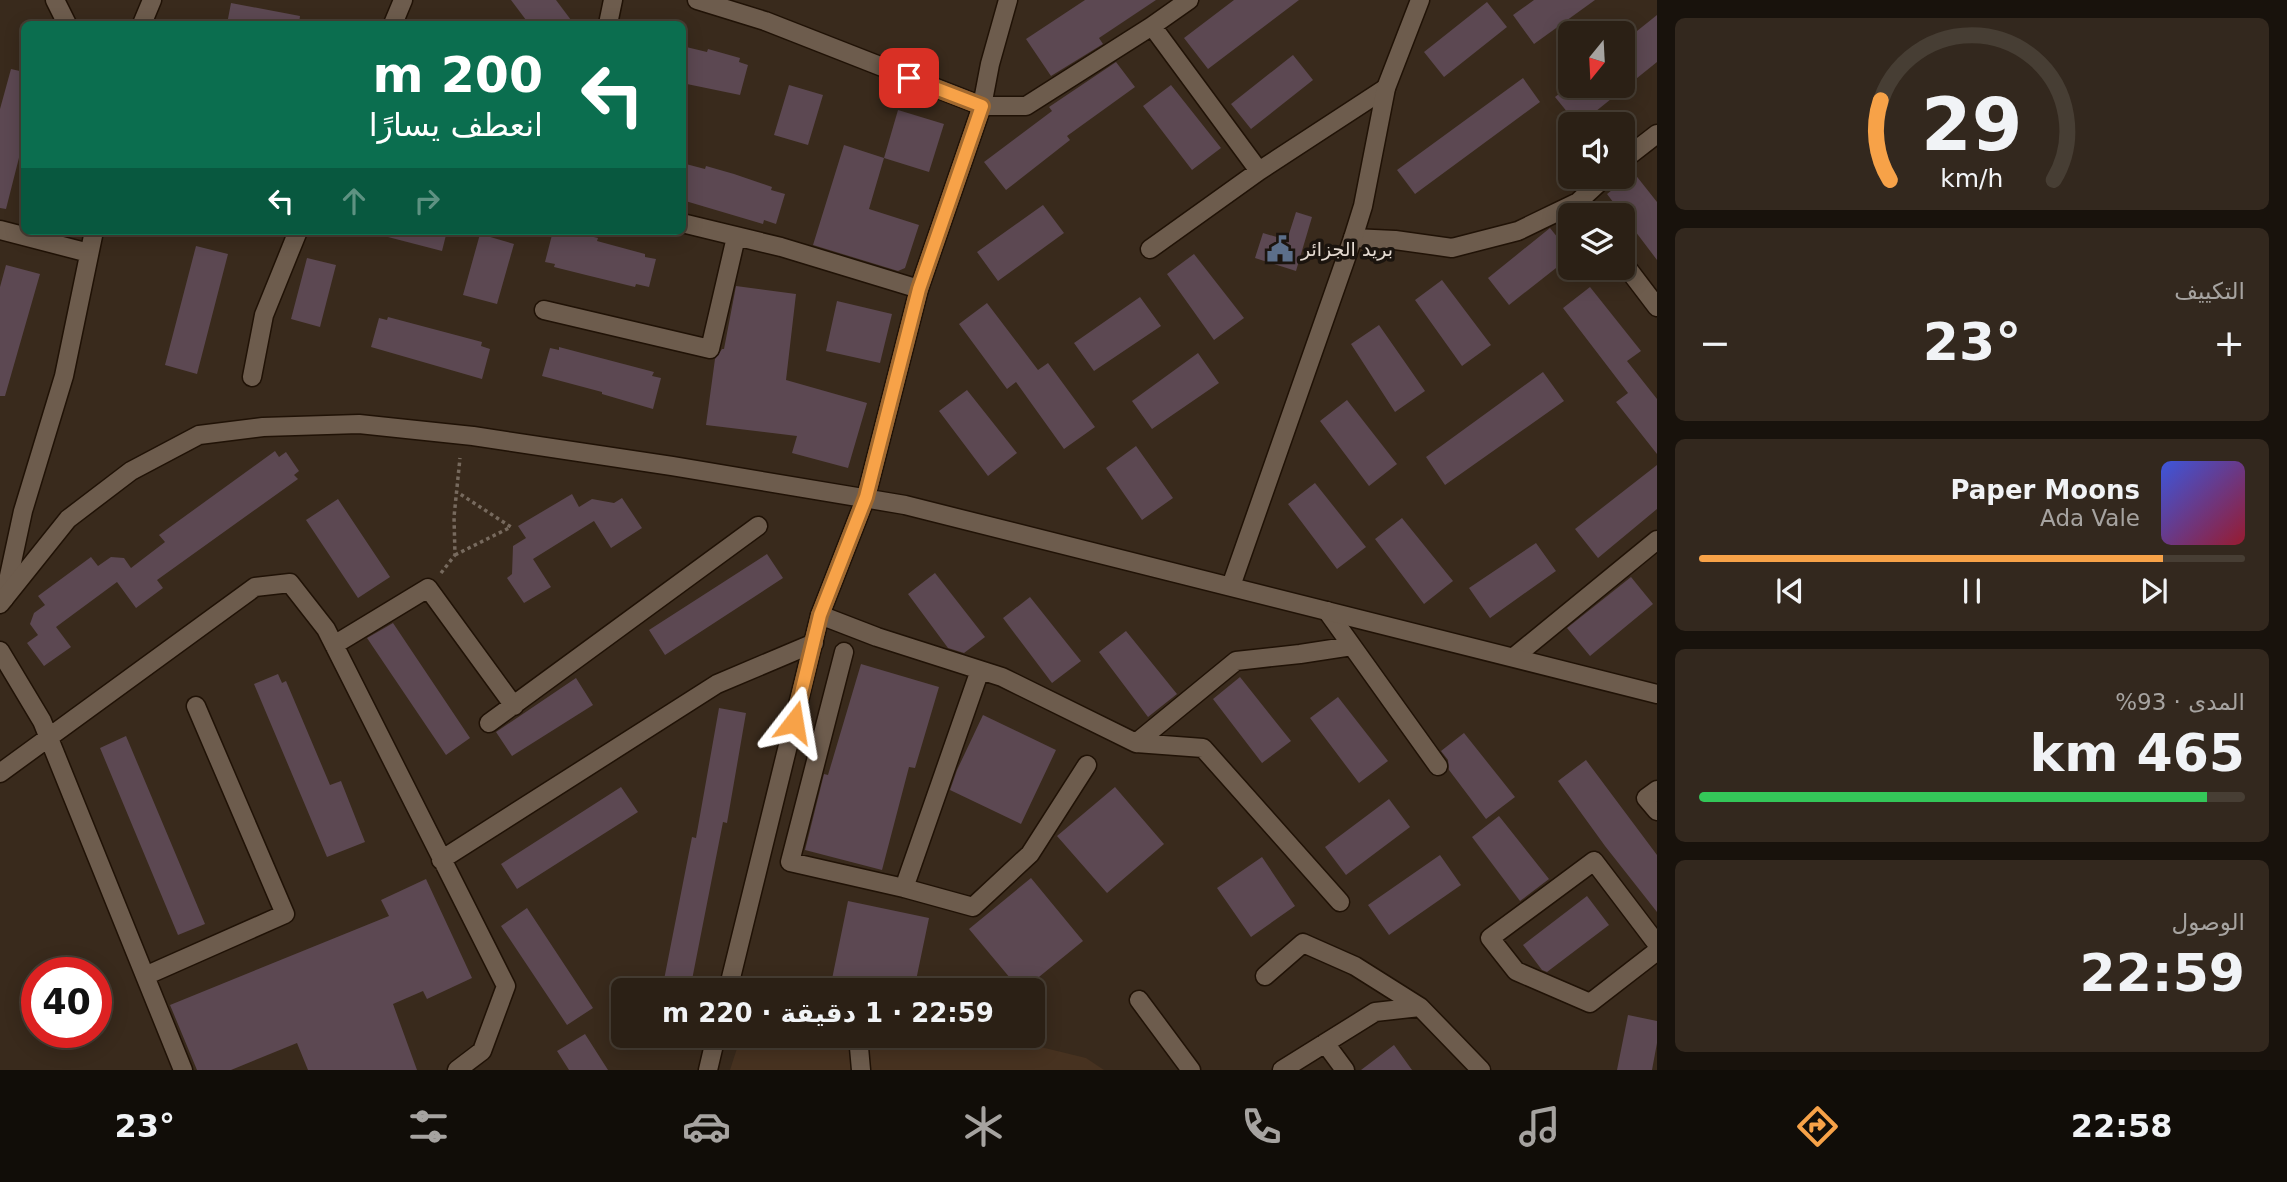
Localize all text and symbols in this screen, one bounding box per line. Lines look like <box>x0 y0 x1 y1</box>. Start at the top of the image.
north arrow <box>1558 21 1634 98</box>
map controls <box>1558 21 1635 280</box>
text: 200 m <box>373 47 543 104</box>
pin <box>879 48 939 108</box>
icon: left <box>567 49 658 140</box>
icon: arrive <box>890 59 928 97</box>
text: 29 <box>1921 83 2023 168</box>
text: انعطف يسارًا <box>369 106 543 144</box>
button: sound <box>1558 112 1635 189</box>
text: km/h <box>1940 164 2004 193</box>
icon: left <box>262 182 300 220</box>
icon: ahead <box>335 182 373 220</box>
icon: right <box>408 182 446 220</box>
button: layers <box>1558 203 1635 280</box>
public building icon: بريد الجزائر <box>1265 234 1295 264</box>
place label: بريد الجزائر <box>1300 238 1393 261</box>
text: التكييف <box>2174 278 2245 304</box>
text: 23° <box>1923 312 2021 372</box>
text: − <box>1699 321 1731 365</box>
text: + <box>2213 321 2245 365</box>
text: Paper Moons <box>1950 475 2140 505</box>
text: Ada Vale <box>2040 505 2140 531</box>
icon: previous <box>1771 572 1809 610</box>
icon: pause <box>1953 572 1991 610</box>
icon: next <box>2135 572 2173 610</box>
position arrow <box>757 685 831 759</box>
text: المدى · 93% <box>2115 689 2245 715</box>
text: 465 km <box>2030 723 2245 783</box>
text: الوصول <box>2172 909 2245 935</box>
text: 22:59 <box>2079 943 2245 1003</box>
speed limit sign: 40 <box>21 957 112 1048</box>
text: 22:59 · 1 دقيقة · 220 m <box>662 998 994 1028</box>
icon: filters <box>404 1102 453 1151</box>
icon: car <box>682 1102 731 1151</box>
icon: climate <box>959 1102 1008 1151</box>
icon: phone <box>1237 1102 1286 1151</box>
icon: music <box>1515 1102 1564 1151</box>
icon: directions <box>1793 1102 1842 1151</box>
text: 23° <box>115 1107 175 1145</box>
text: 22:58 <box>2071 1107 2173 1145</box>

